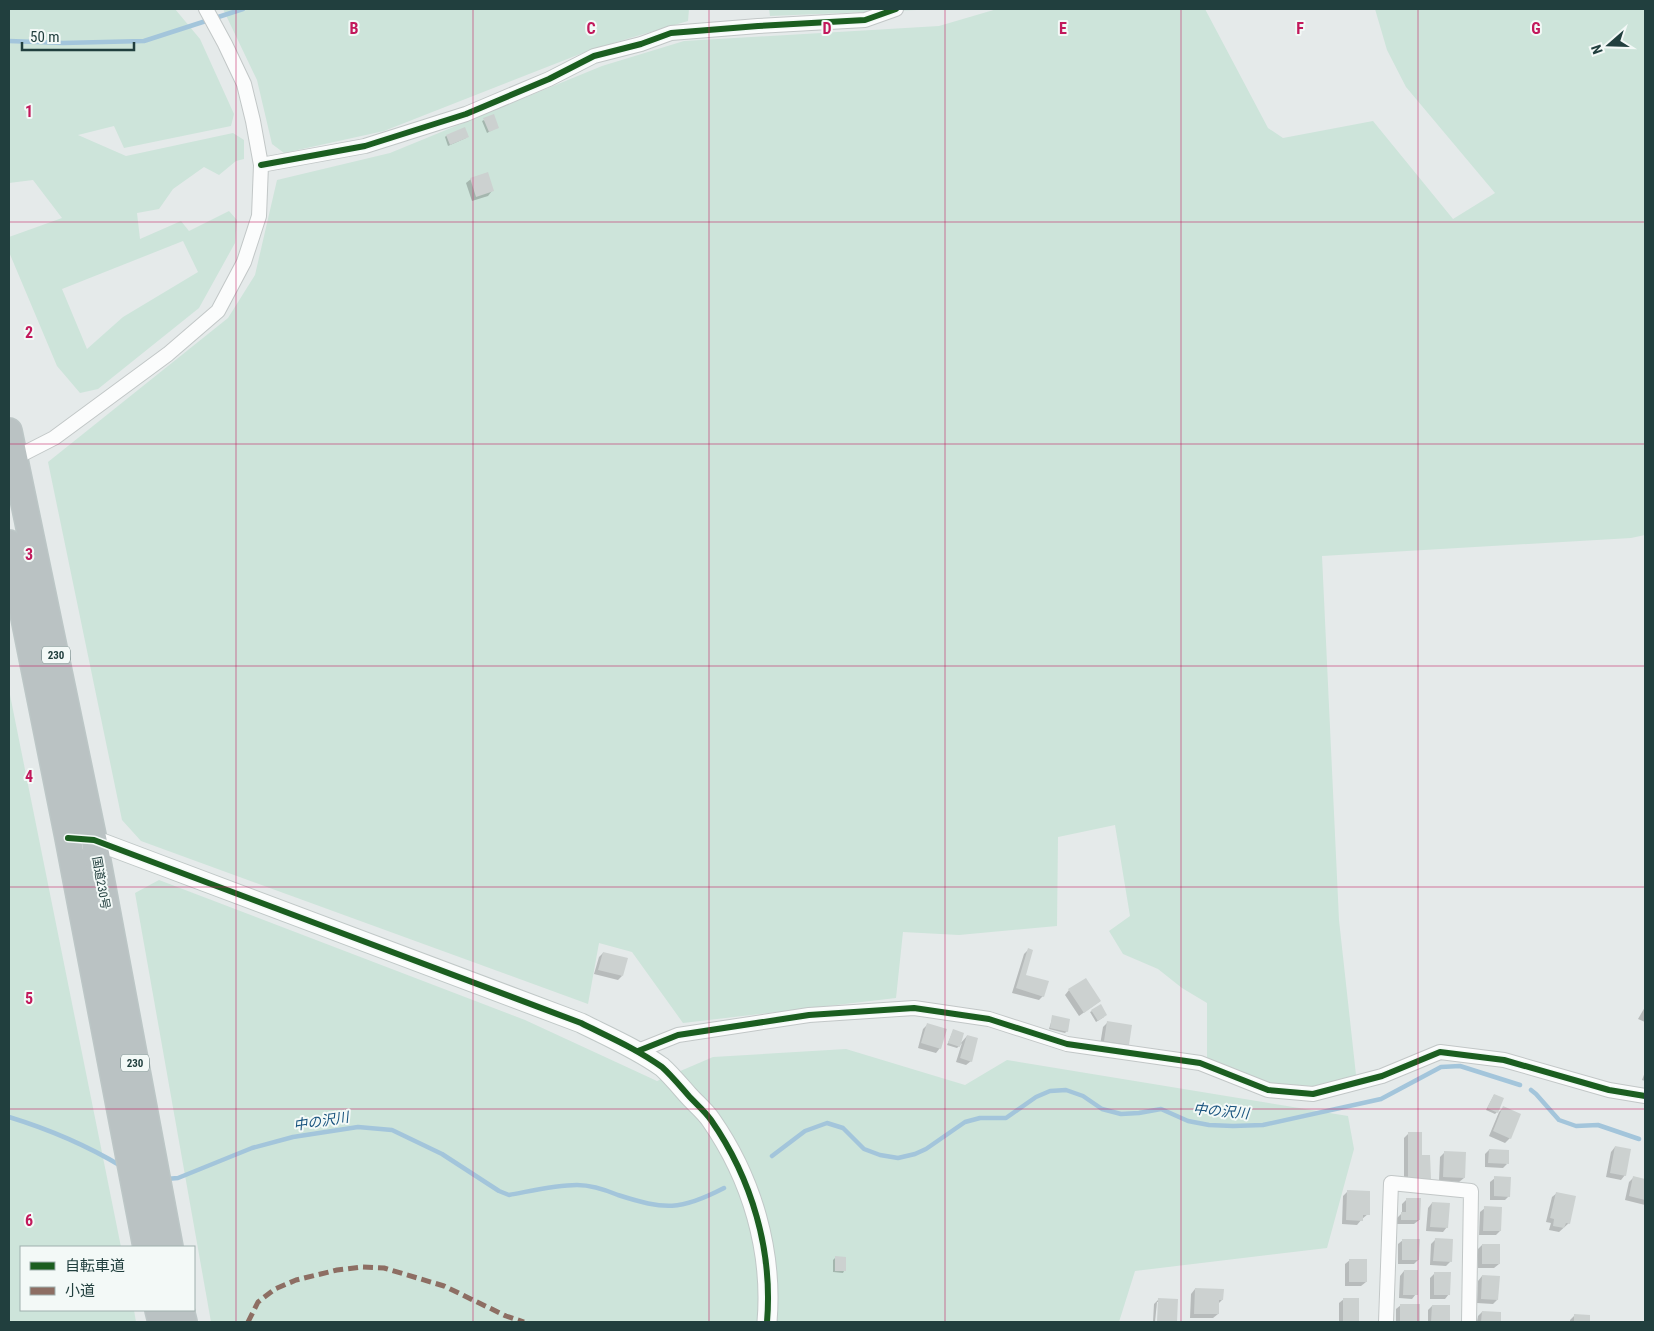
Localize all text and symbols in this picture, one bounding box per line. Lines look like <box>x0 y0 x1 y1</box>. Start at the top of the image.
text: B <box>350 19 359 38</box>
text: C <box>586 19 596 38</box>
text: D <box>822 19 832 38</box>
text: E <box>1059 19 1067 38</box>
text: F <box>1296 19 1304 38</box>
text: G <box>1531 19 1541 38</box>
scale bar <box>22 20 135 52</box>
north arrow <box>1584 20 1634 70</box>
text: 50 m <box>30 28 60 46</box>
text: N <box>1588 43 1606 56</box>
text: 1 <box>25 102 33 121</box>
text: 2 <box>25 323 33 342</box>
text: 3 <box>25 545 33 564</box>
road number: 230 <box>42 646 70 664</box>
text: 4 <box>25 767 33 786</box>
street label: 国道230号 <box>89 855 113 911</box>
text: 5 <box>25 989 33 1008</box>
road number: 230 <box>121 1054 149 1072</box>
water label: 中の沢川 <box>1192 1101 1252 1122</box>
water label: 中の沢川 <box>292 1108 352 1133</box>
text: 6 <box>25 1211 33 1230</box>
legend <box>20 1246 195 1311</box>
text: 自転車道 <box>65 1257 125 1275</box>
text: 小道 <box>65 1282 95 1300</box>

